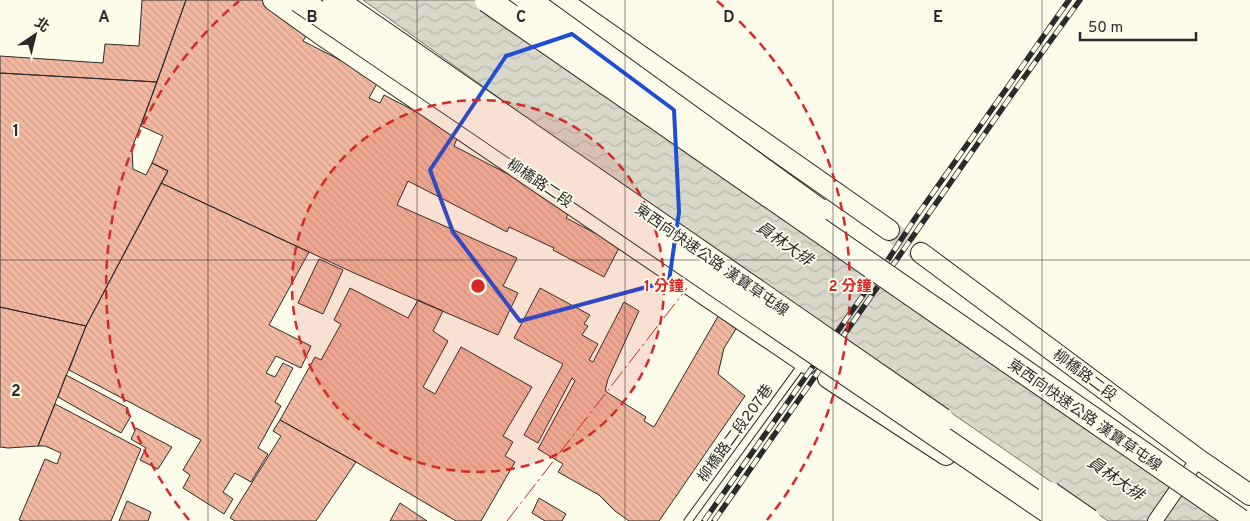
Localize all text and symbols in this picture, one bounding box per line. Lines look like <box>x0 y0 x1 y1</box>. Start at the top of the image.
text: A <box>98 8 110 28</box>
text: B <box>306 8 318 28</box>
text: C <box>516 8 526 28</box>
text: D <box>723 8 735 28</box>
text: E <box>933 8 943 28</box>
north arrow <box>10 10 60 60</box>
scale bar <box>1080 10 1196 42</box>
text: 北 <box>31 15 52 37</box>
text: 50 m <box>1088 19 1123 38</box>
text: 1 <box>13 122 19 142</box>
street label: 柳橋路二段 <box>503 155 576 213</box>
street label: 東西向快速公路 漢寶草屯線 <box>631 200 792 322</box>
water label: 員林大排 <box>752 218 817 272</box>
centre of rings <box>469 277 487 295</box>
text: 1 分鐘 <box>644 278 684 297</box>
text: 2 分鐘 <box>829 278 871 297</box>
street label: 柳橋路二段 <box>1048 346 1120 406</box>
street label: 東西向快速公路 漢寶草屯線 <box>1004 355 1165 477</box>
street label: 柳橋路二段207巷 <box>694 381 778 486</box>
text: 2 <box>11 382 21 402</box>
water label: 員林大排 <box>1083 453 1148 507</box>

